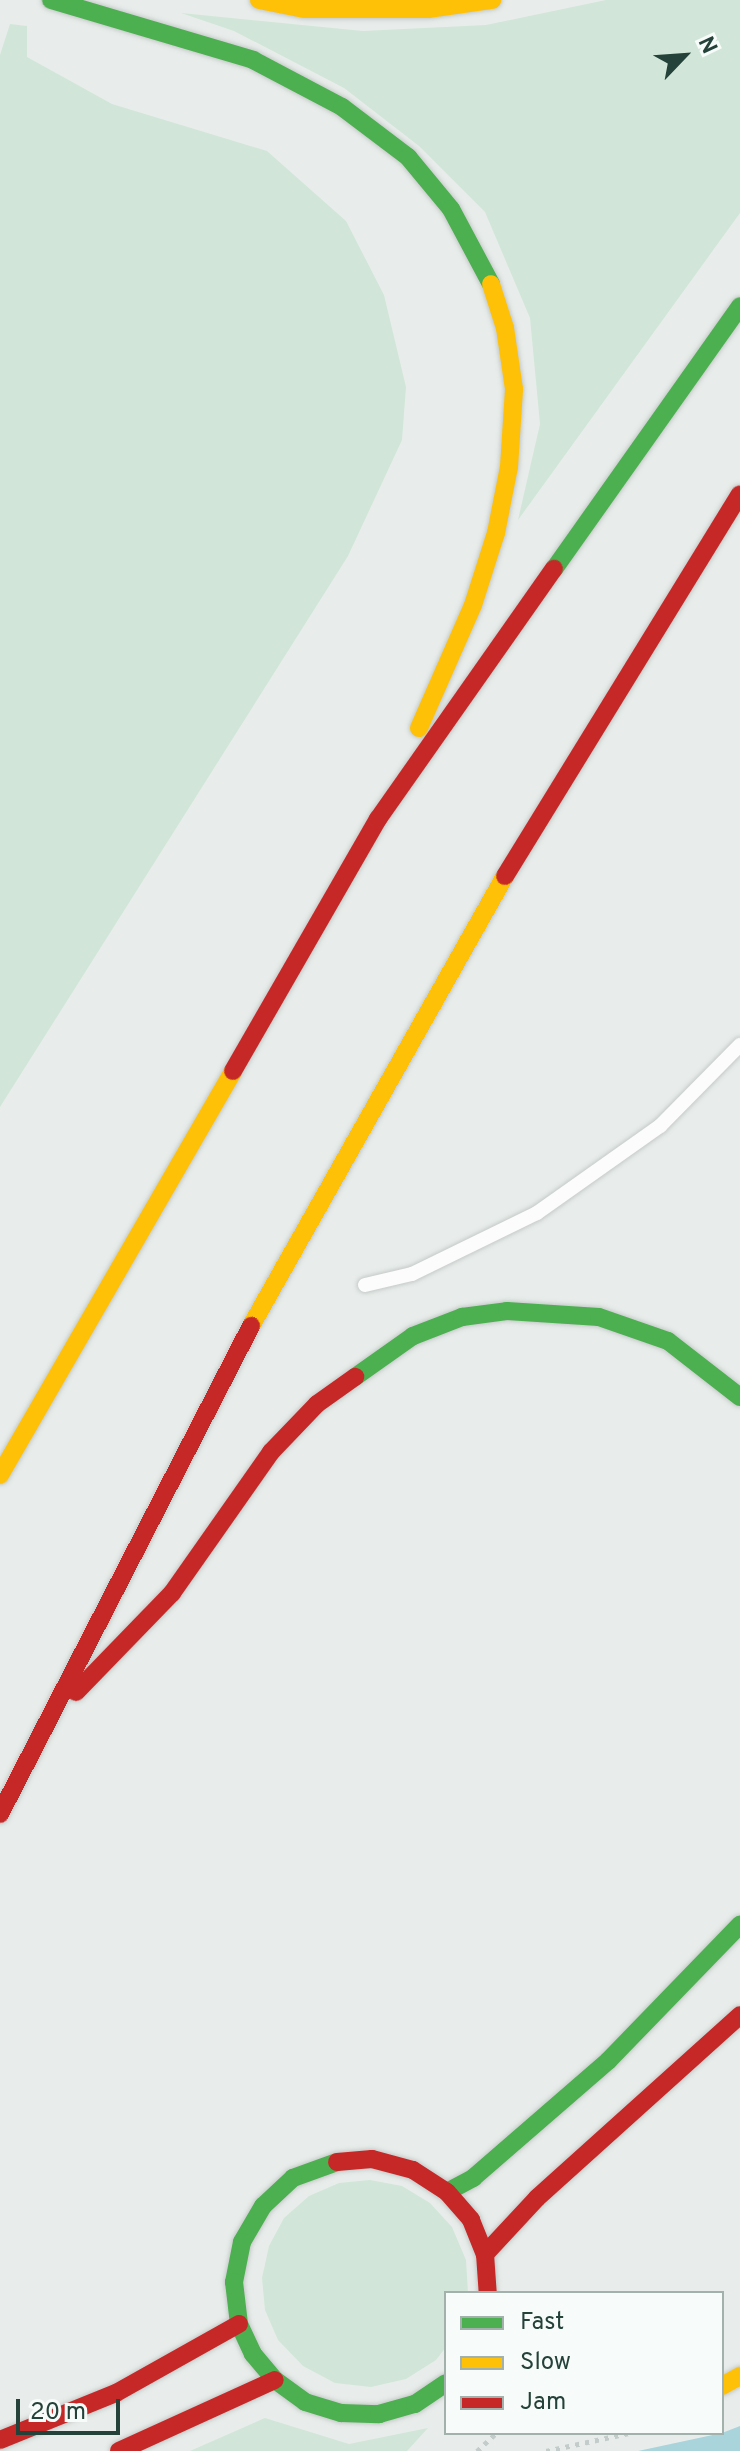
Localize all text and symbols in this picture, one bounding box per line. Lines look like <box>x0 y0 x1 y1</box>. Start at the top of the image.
north arrow <box>644 16 724 96</box>
text: N <box>691 33 722 59</box>
legend <box>444 2291 724 2435</box>
text: Fast <box>520 2308 564 2338</box>
text: Slow <box>520 2348 571 2378</box>
scale bar <box>20 2383 124 2433</box>
text: Jam <box>520 2388 566 2418</box>
text: 20 m <box>30 2398 86 2428</box>

